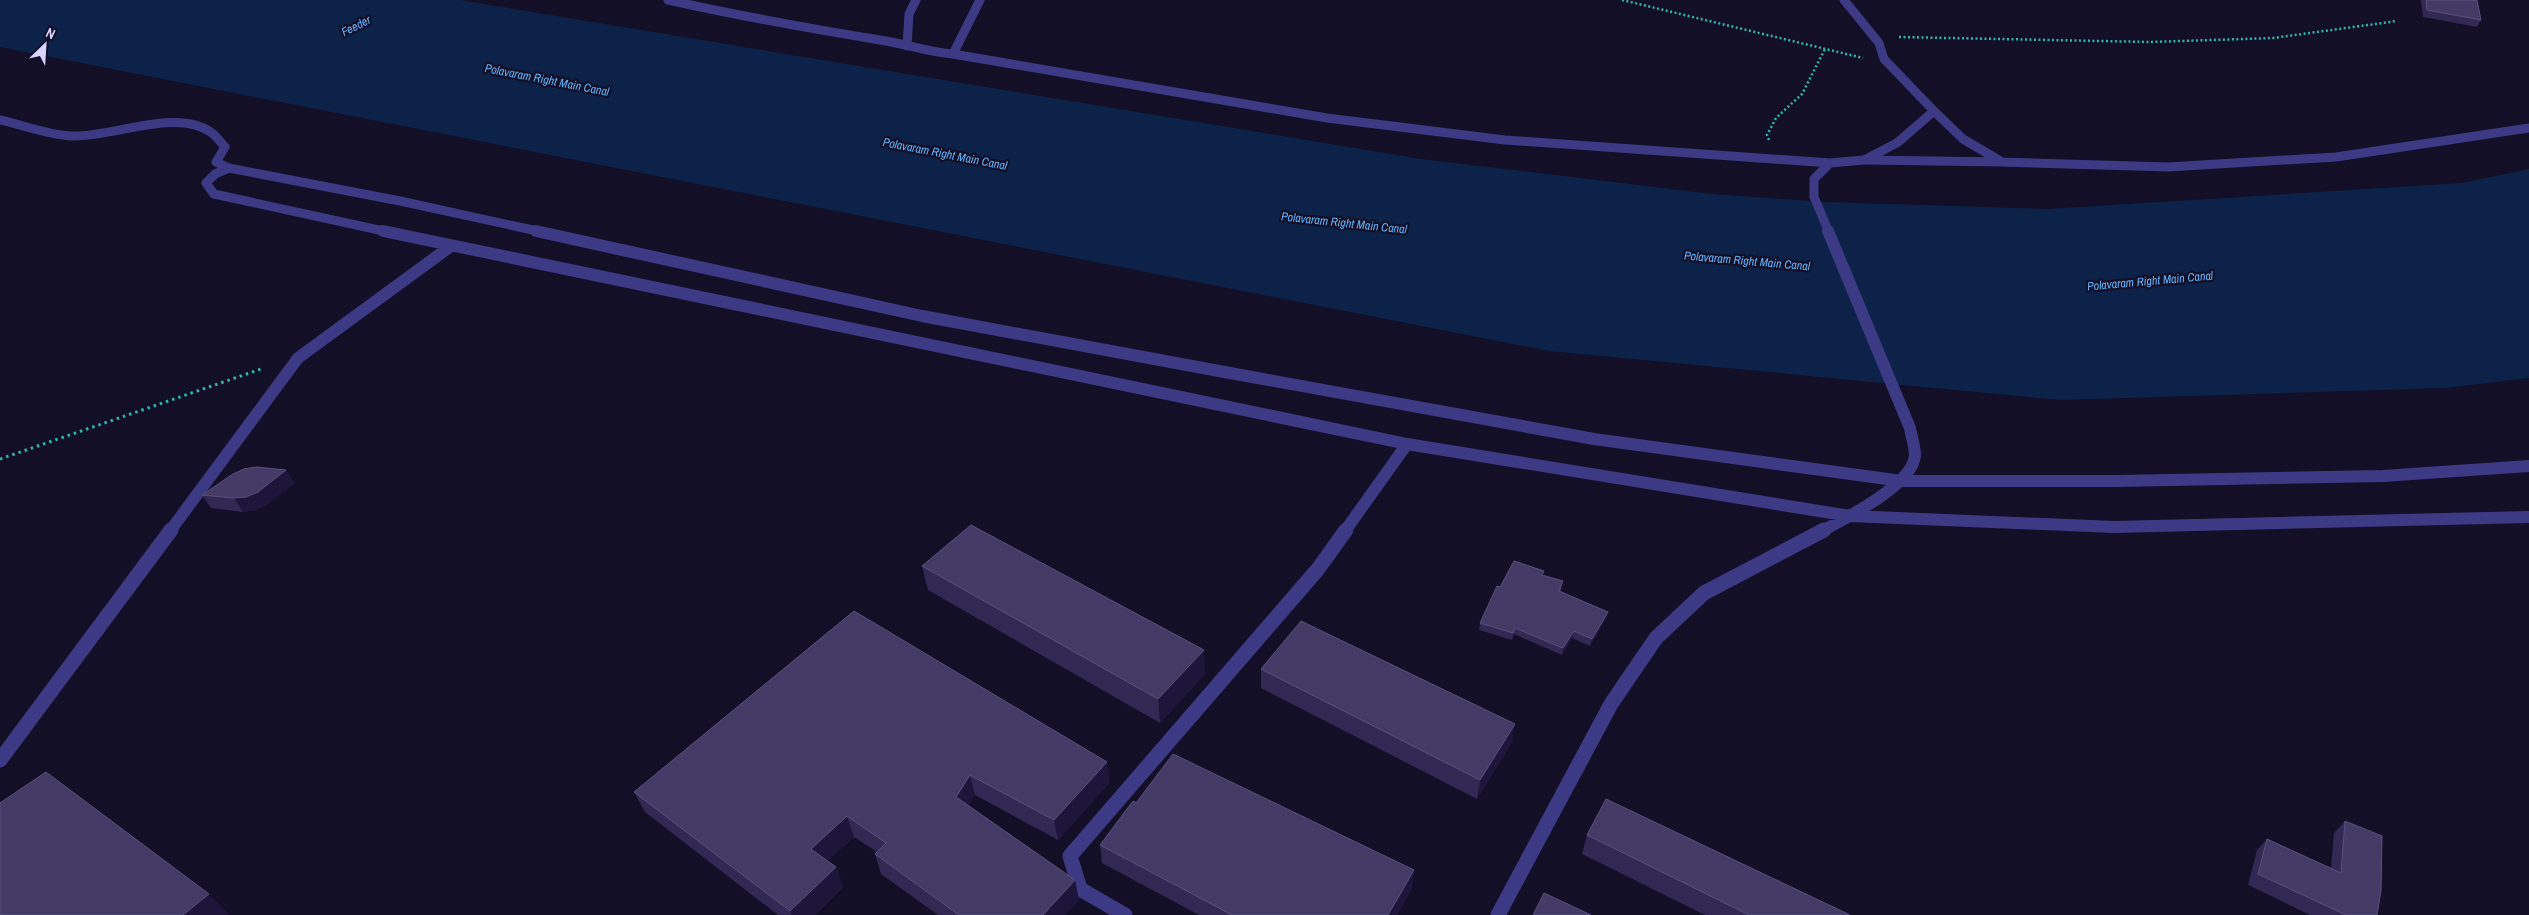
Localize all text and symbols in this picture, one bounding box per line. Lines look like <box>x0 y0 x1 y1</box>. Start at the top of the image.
water label: Feeder <box>339 12 374 40</box>
north arrow <box>20 20 70 70</box>
text: N <box>43 23 58 43</box>
water label: Polavaram Right Main Canal <box>483 60 611 100</box>
water label: Polavaram Right Main Canal <box>881 134 1009 174</box>
water label: Polavaram Right Main Canal <box>1280 208 1408 238</box>
water label: Polavaram Right Main Canal <box>1683 248 1811 275</box>
water label: Polavaram Right Main Canal <box>2086 267 2214 294</box>

